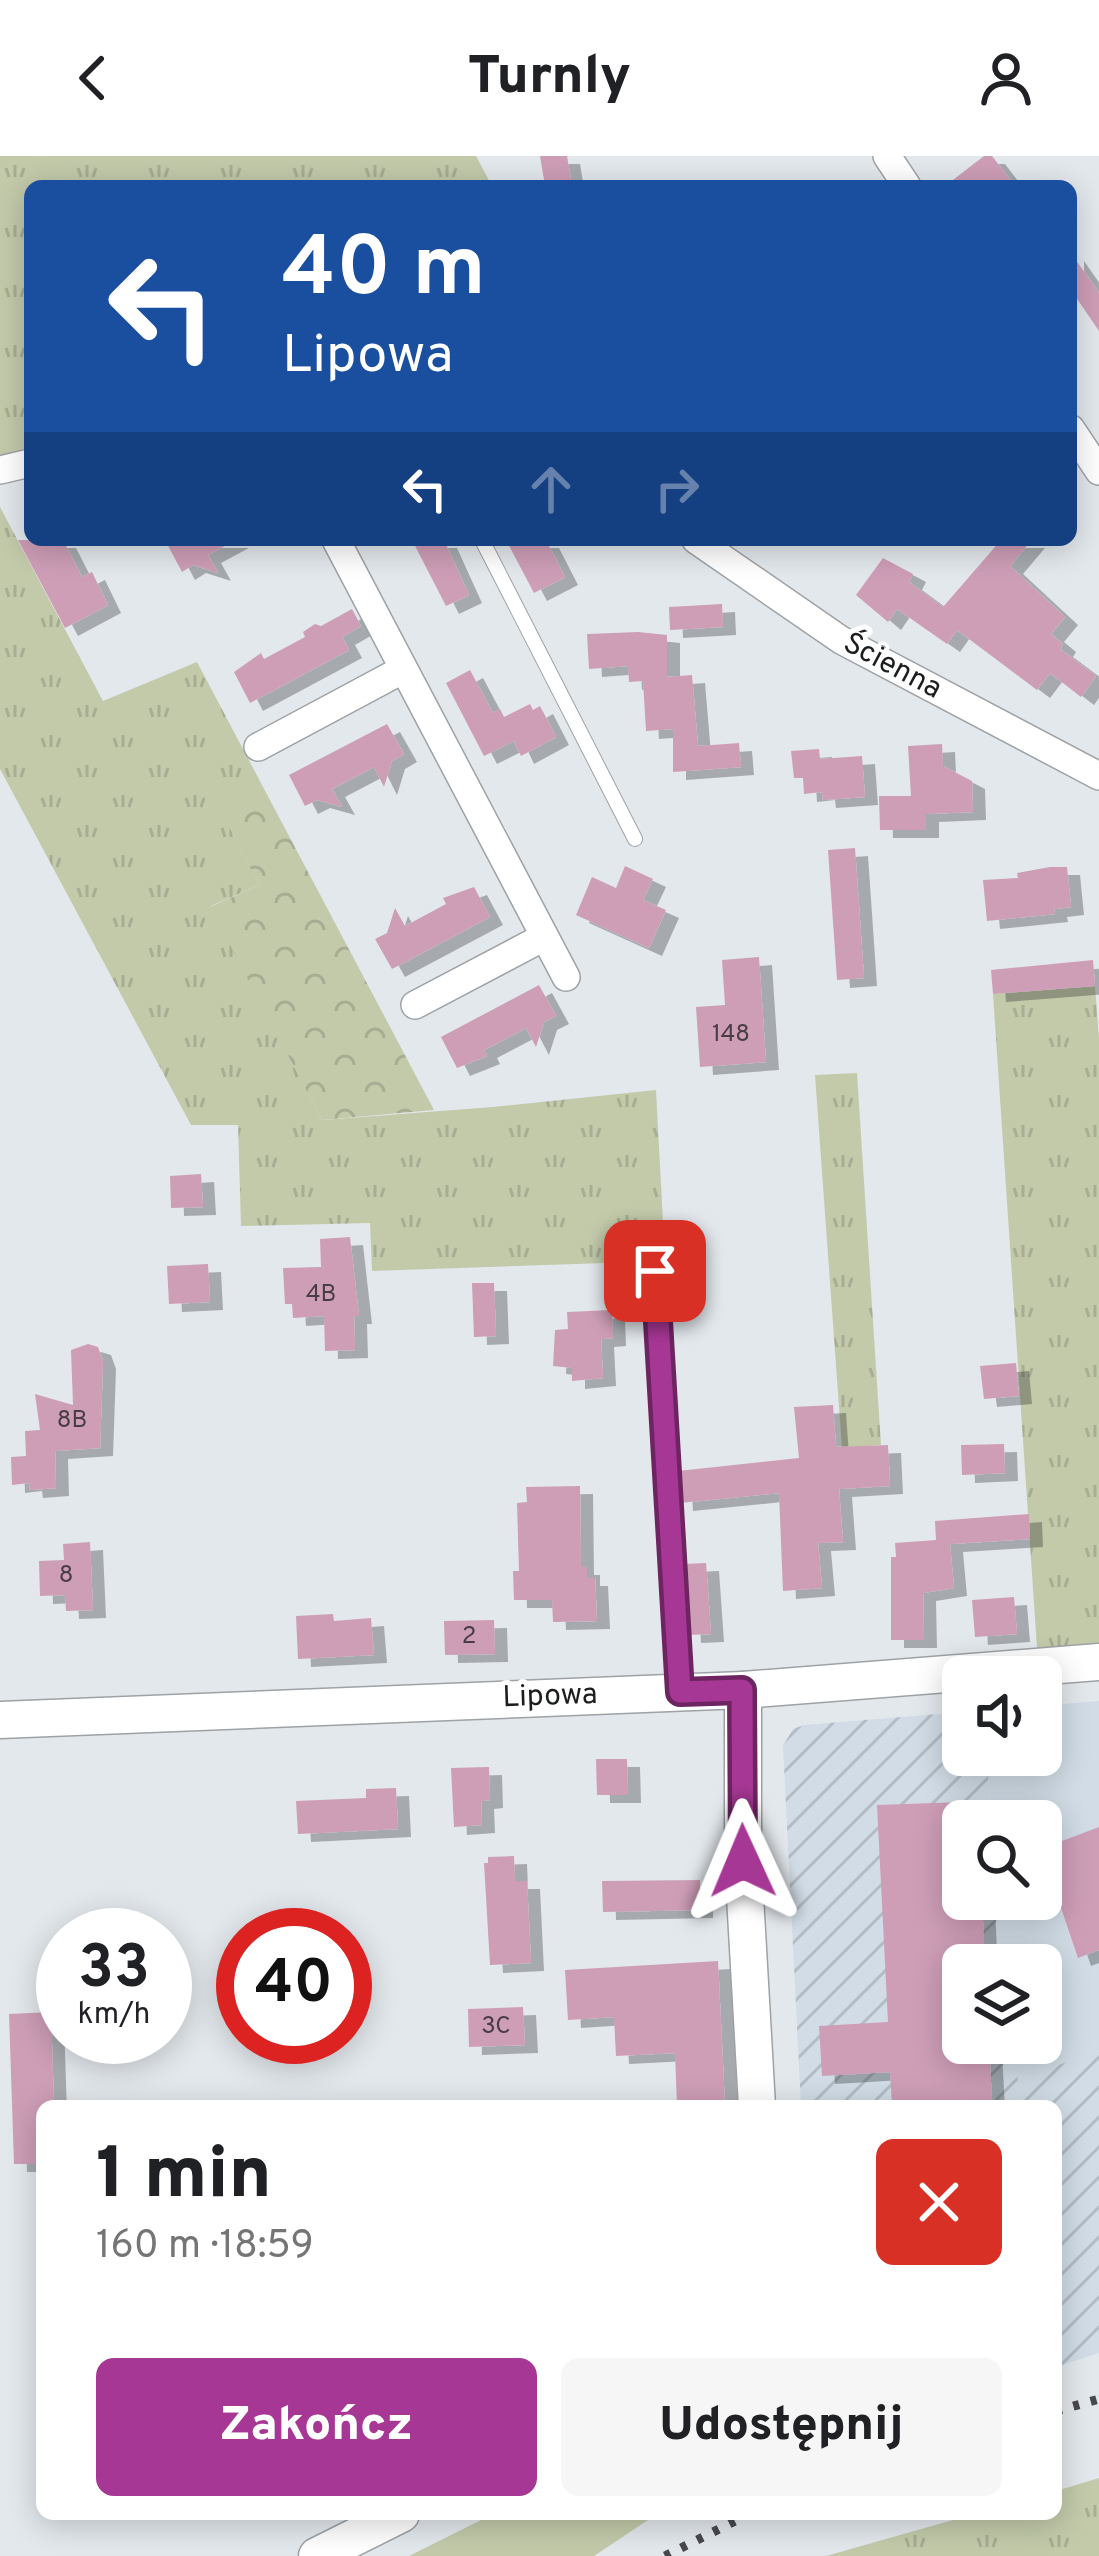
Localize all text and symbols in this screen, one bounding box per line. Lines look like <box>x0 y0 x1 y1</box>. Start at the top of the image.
text: Turnly <box>468 44 631 113</box>
icon: back <box>60 45 126 111</box>
icon: person <box>973 45 1039 111</box>
text: 40 m <box>282 219 486 325</box>
icon: left <box>84 228 240 384</box>
text: Lipowa <box>282 323 453 392</box>
icon: left <box>392 456 458 522</box>
icon: ahead <box>518 456 584 522</box>
icon: right <box>644 456 710 522</box>
street label: Ścienna <box>836 623 949 708</box>
house number: 148 <box>712 1020 750 1050</box>
pin <box>604 1220 706 1322</box>
icon: arrive <box>622 1238 688 1304</box>
house number: 4B <box>306 1280 336 1310</box>
house number: 8B <box>57 1406 87 1436</box>
house number: 8 <box>59 1561 73 1591</box>
house number: 2 <box>462 1622 476 1652</box>
map controls <box>942 1656 1062 2064</box>
button: sound <box>942 1656 1062 1776</box>
street label: Lipowa <box>502 1677 598 1717</box>
position arrow <box>680 1798 806 1924</box>
button: search <box>942 1800 1062 1920</box>
speed limit sign: 40 <box>216 1908 372 2064</box>
text: 33 <box>78 1933 150 2009</box>
button: layers <box>942 1944 1062 2064</box>
text: km/h <box>78 1997 150 2034</box>
house number: 3C <box>481 2012 511 2042</box>
text: 1 min <box>96 2132 272 2224</box>
button: close <box>876 2139 1002 2265</box>
text: 160 m · 18:59 <box>96 2223 314 2272</box>
button: Zakończ <box>96 2358 537 2496</box>
button: Udostępnij <box>561 2358 1002 2496</box>

